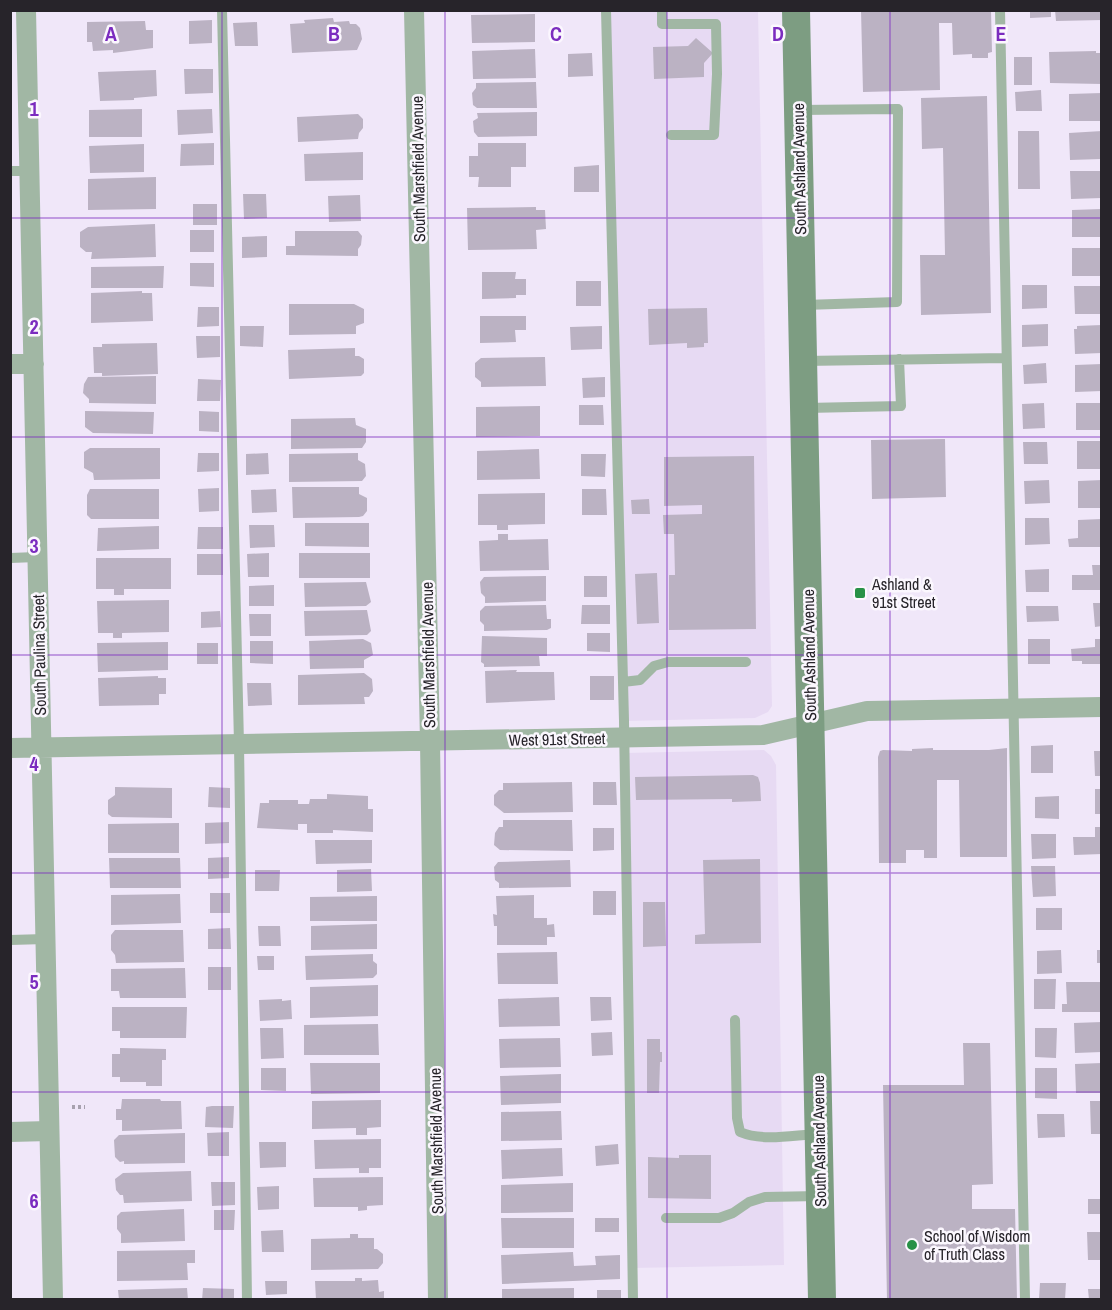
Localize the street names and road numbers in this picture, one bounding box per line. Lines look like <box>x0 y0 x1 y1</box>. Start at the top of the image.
street label: South Marshfield Avenue <box>406 96 430 242</box>
street label: South Ashland Avenue <box>787 103 811 235</box>
street label: South Marshfield Avenue <box>416 582 440 728</box>
street label: South Ashland Avenue <box>797 589 821 721</box>
street label: South Paulina Street <box>27 594 51 716</box>
street label: West 91st Street <box>508 727 606 751</box>
street label: South Marshfield Avenue <box>424 1068 448 1214</box>
street label: South Ashland Avenue <box>807 1075 831 1207</box>

